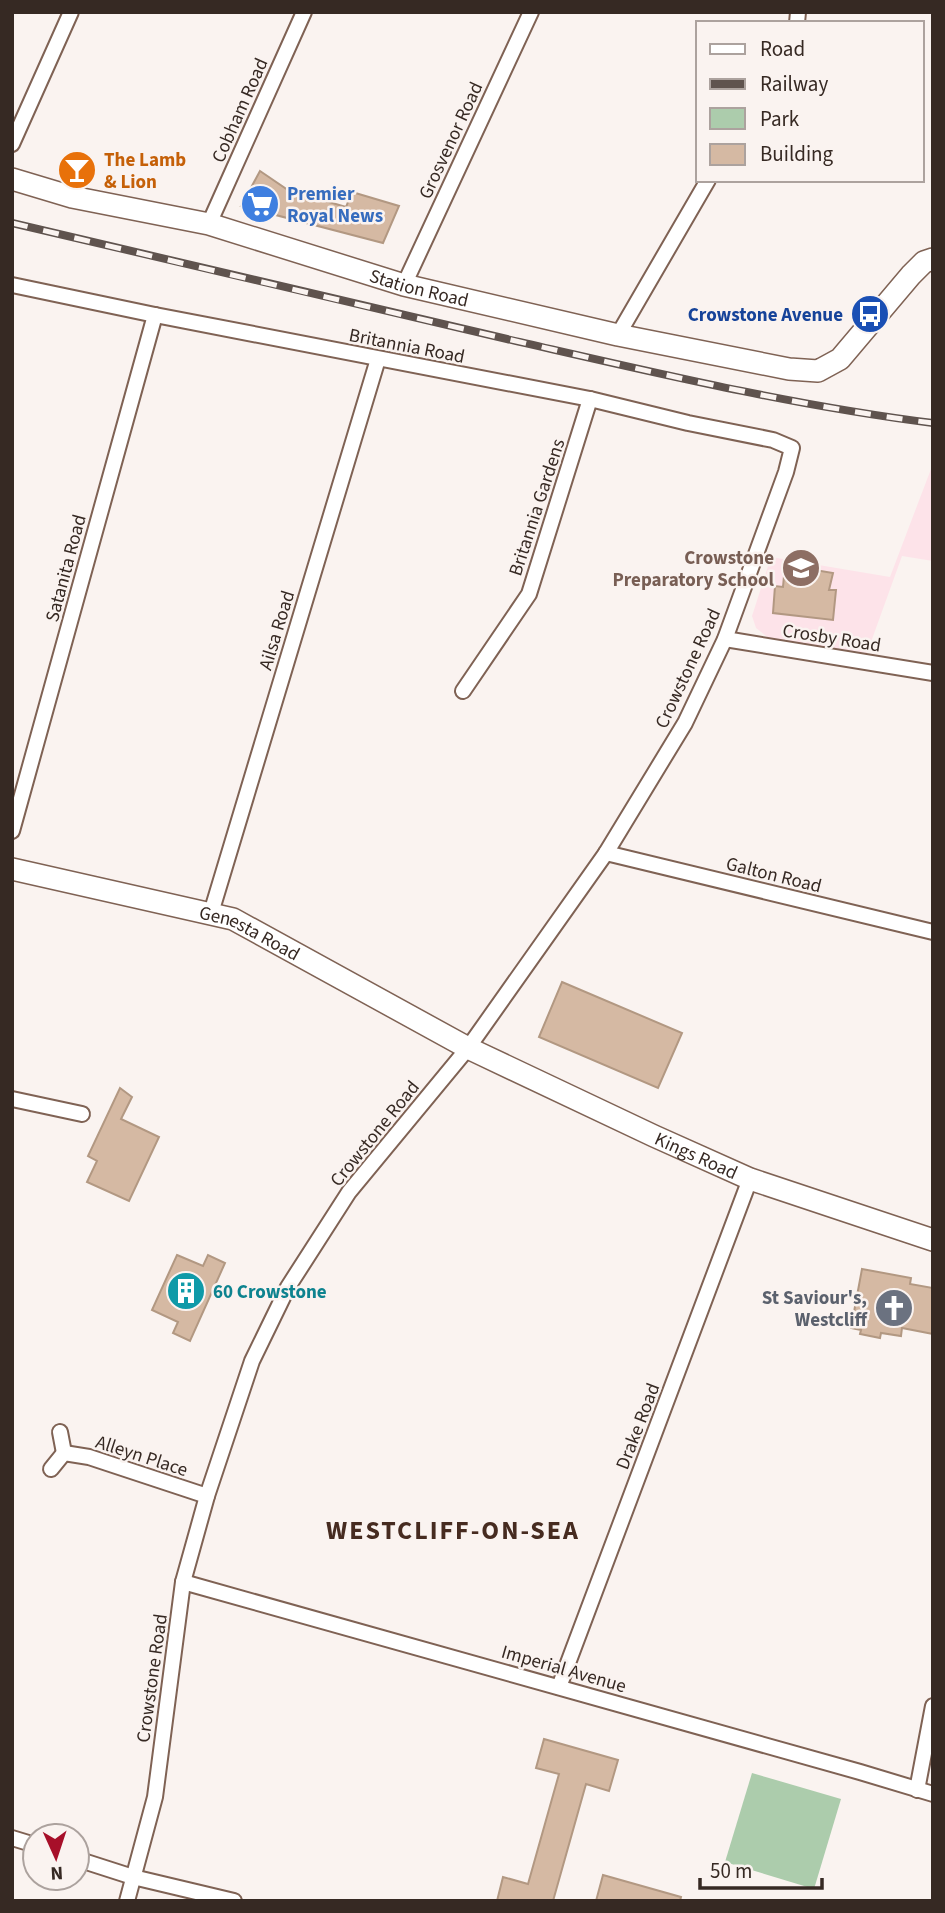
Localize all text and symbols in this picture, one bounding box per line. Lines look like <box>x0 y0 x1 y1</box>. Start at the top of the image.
legend <box>696 21 924 182</box>
text: Road <box>760 34 805 64</box>
street label: Cobham Road <box>205 54 275 167</box>
text: Railway <box>760 69 828 99</box>
street label: Grosvenor Road <box>412 78 490 204</box>
text: Park <box>760 104 800 134</box>
text: Building <box>760 139 834 169</box>
place label: The Lamb & Lion <box>104 147 186 196</box>
bar icon: The Lamb & Lion <box>56 149 98 191</box>
place label: Premier Royal News <box>287 181 383 230</box>
supermarket icon: Premier Royal News <box>239 183 281 225</box>
street label: Station Road <box>366 263 471 315</box>
bus stop icon: Crowstone Avenue <box>849 293 891 335</box>
place label: Crowstone Avenue <box>688 302 843 329</box>
street label: Britannia Road <box>346 322 467 371</box>
street label: Britannia Gardens <box>503 435 572 580</box>
street label: Satanita Road <box>39 512 94 625</box>
place label: Crowstone Preparatory School <box>612 545 775 594</box>
school or university icon: Crowstone Preparatory School <box>780 547 822 589</box>
street label: Ailsa Road <box>253 587 302 674</box>
street label: Crowstone Road <box>649 604 728 733</box>
street label: Crosby Road <box>781 617 883 660</box>
street label: Galton Road <box>723 851 824 900</box>
street label: Genesta Road <box>197 900 304 968</box>
street label: Crowstone Road <box>324 1075 426 1193</box>
street label: Kings Road <box>650 1126 742 1187</box>
building icon: 60 Crowstone <box>165 1270 207 1312</box>
place label: 60 Crowstone <box>213 1279 327 1306</box>
place label: St Saviour's, Westcliff <box>762 1285 869 1334</box>
church icon: St Saviour's, Westcliff <box>873 1287 915 1329</box>
street label: Drake Road <box>610 1379 667 1474</box>
street label: Alleyn Place <box>92 1429 191 1484</box>
district label: WESTCLIFF-ON-SEA <box>326 1512 580 1549</box>
street label: Crowstone Road <box>130 1612 175 1744</box>
street label: Imperial Avenue <box>498 1639 629 1700</box>
north arrow <box>21 1822 91 1892</box>
scale bar <box>700 1846 822 1890</box>
text: 50 m <box>710 1856 752 1886</box>
text: N <box>50 1859 64 1886</box>

